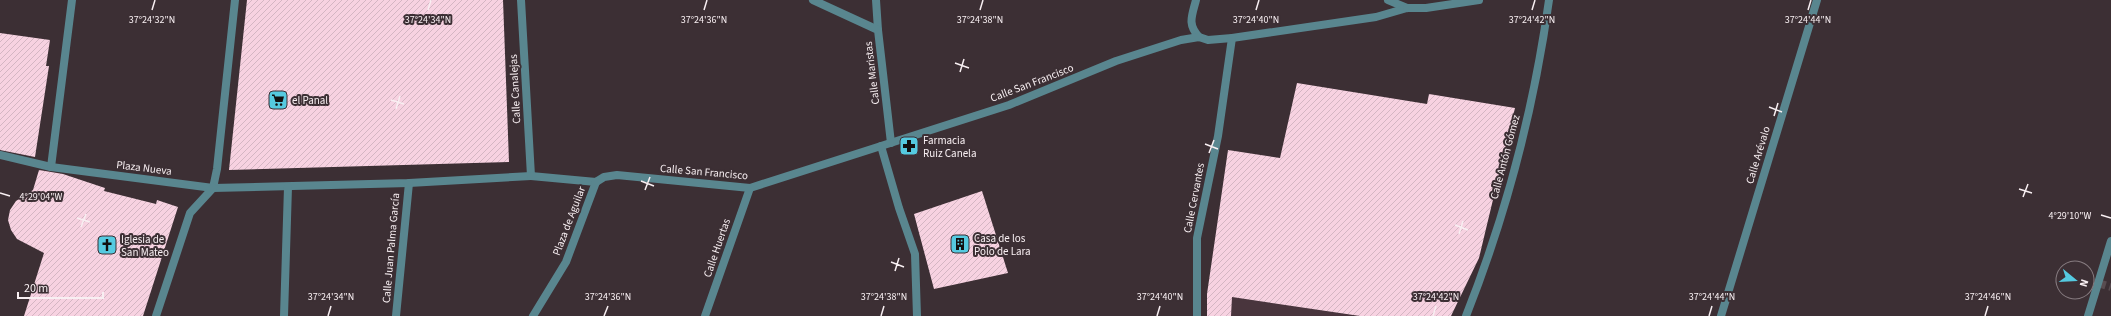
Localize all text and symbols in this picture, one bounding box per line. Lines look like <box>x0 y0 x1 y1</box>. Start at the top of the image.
text: 37°24'32"N <box>129 13 175 27</box>
text: 37°24'34"N <box>405 13 451 27</box>
text: 37°24'36"N <box>681 13 727 27</box>
text: 37°24'38"N <box>957 13 1003 27</box>
text: 37°24'40"N <box>1233 13 1279 27</box>
text: 37°24'42"N <box>1509 13 1555 27</box>
text: 37°24'44"N <box>1785 13 1831 27</box>
street label: Calle Maristas <box>861 40 883 105</box>
street label: Calle Canalejas <box>506 53 524 124</box>
street label: Calle San Francisco <box>988 60 1076 106</box>
supermarket icon: el Panal <box>267 89 289 111</box>
place label: el Panal <box>292 93 328 108</box>
street label: Calle Antón Gómez <box>1487 113 1524 201</box>
street label: Calle Arévalo <box>1742 124 1774 186</box>
place label: Farmacia Ruiz Canela <box>923 133 976 161</box>
pharmacy icon: Farmacia Ruiz Canela <box>898 135 920 157</box>
street label: Plaza Nueva <box>115 157 173 179</box>
street label: Calle San Francisco <box>659 161 749 183</box>
street label: Calle Cervantes <box>1180 161 1208 234</box>
street label: Plaza de Aguilar <box>549 184 589 258</box>
text: 4°29'04"W <box>20 190 63 204</box>
street label: Calle Juan Palma García <box>379 192 403 304</box>
text: 4°29'10"W <box>2049 209 2092 223</box>
street label: Calle Huertas <box>700 216 734 279</box>
place label: Casa de los Polo de Lara <box>974 231 1031 259</box>
place label: Iglesia de San Mateo <box>121 232 169 260</box>
building icon: Casa de los Polo de Lara <box>949 233 971 255</box>
church icon: Iglesia de San Mateo <box>96 234 118 256</box>
north arrow <box>2055 260 2095 300</box>
scale bar <box>18 274 103 300</box>
text: N <box>2076 277 2092 289</box>
text: 20 m <box>24 280 48 297</box>
text: 37°24'34"N <box>308 290 354 304</box>
text: 37°24'36"N <box>585 290 631 304</box>
text: 37°24'38"N <box>861 290 907 304</box>
text: 37°24'40"N <box>1137 290 1183 304</box>
text: 37°24'42"N <box>1413 290 1459 304</box>
text: 37°24'44"N <box>1689 290 1735 304</box>
text: 37°24'46"N <box>1965 290 2011 304</box>

